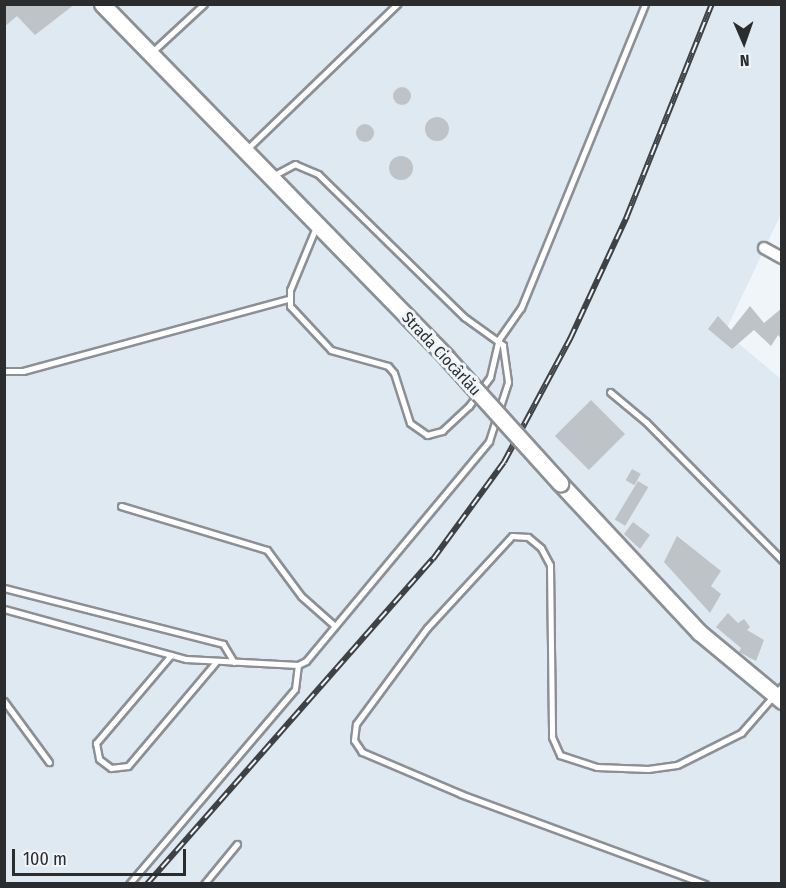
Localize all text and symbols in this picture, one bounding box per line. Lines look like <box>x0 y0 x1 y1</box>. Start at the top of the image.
north arrow <box>714 12 774 72</box>
text: N <box>740 51 750 70</box>
street label: Strada Ciocârlău <box>397 308 485 400</box>
scale bar <box>15 837 189 875</box>
text: 100 m <box>23 848 67 870</box>

